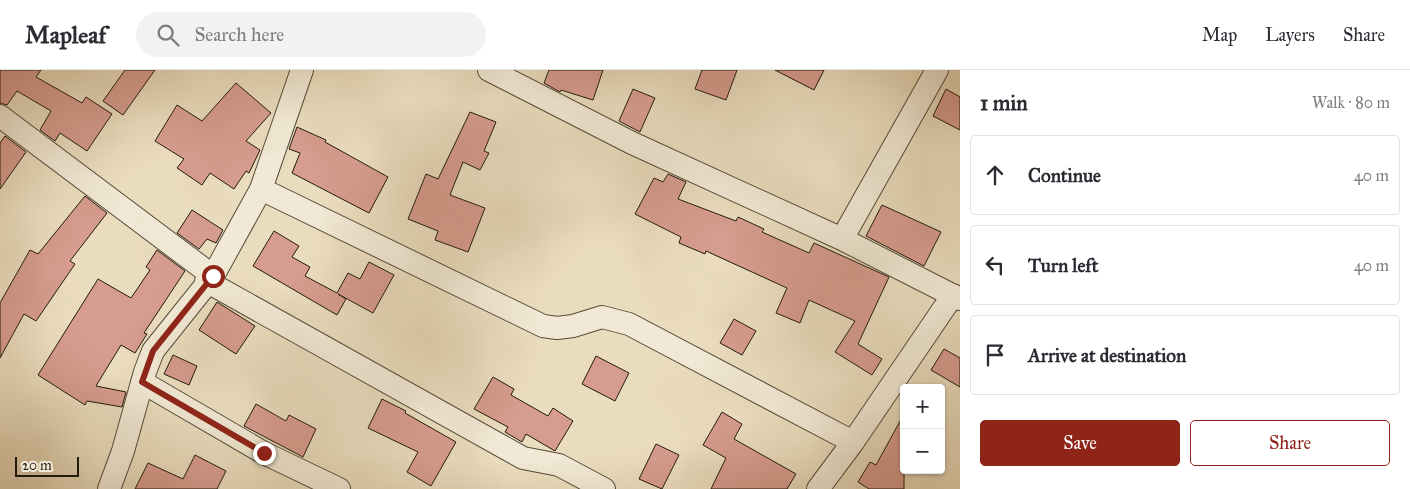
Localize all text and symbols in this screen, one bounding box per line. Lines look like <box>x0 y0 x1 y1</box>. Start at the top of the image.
search box <box>136 12 486 57</box>
text: Mapleaf <box>25 20 106 50</box>
icon: search <box>154 21 182 49</box>
text: Search here <box>194 23 284 46</box>
text: Map <box>1202 24 1237 46</box>
text: Layers <box>1265 24 1315 46</box>
text: Share <box>1343 24 1385 46</box>
text: 1 min <box>980 90 1028 116</box>
text: Walk · 80 m <box>1312 93 1390 112</box>
icon: ahead <box>981 161 1009 189</box>
text: Continue <box>1028 164 1101 187</box>
text: 40 m <box>1354 166 1389 185</box>
icon: left <box>981 251 1009 279</box>
text: Turn left <box>1028 254 1098 277</box>
text: 40 m <box>1354 256 1389 275</box>
route start <box>202 265 225 288</box>
icon: arrive <box>981 341 1009 369</box>
text: Arrive at destination <box>1028 344 1186 367</box>
map controls <box>900 384 945 474</box>
button: + <box>900 384 945 429</box>
button: Save <box>980 420 1180 466</box>
button: Share <box>1190 420 1390 466</box>
button: − <box>900 429 945 474</box>
route end <box>253 442 276 465</box>
scale bar <box>15 454 79 477</box>
text: 20 m <box>22 457 52 474</box>

